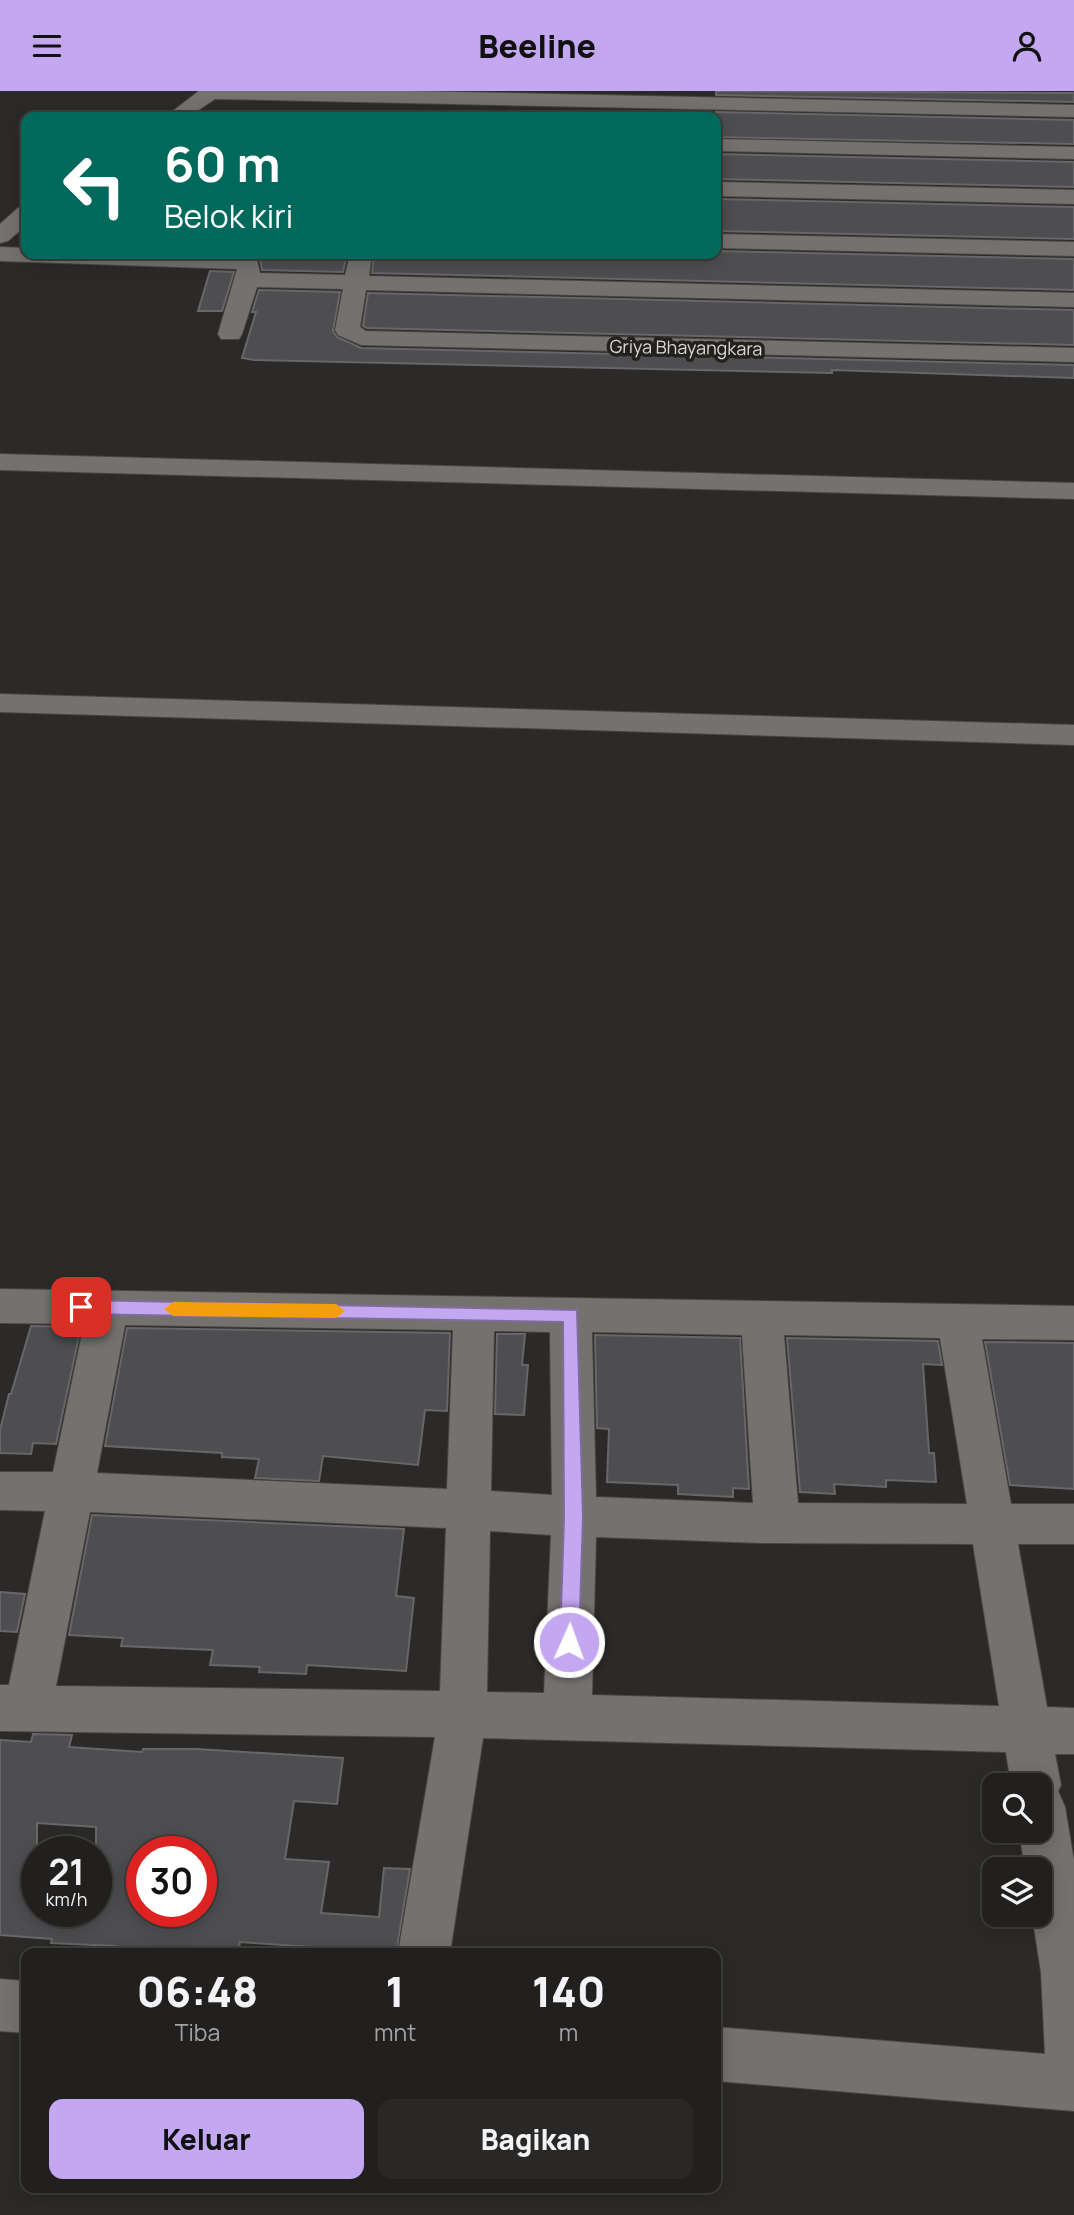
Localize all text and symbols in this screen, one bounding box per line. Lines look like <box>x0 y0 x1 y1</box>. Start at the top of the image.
text: Beeline <box>478 24 596 68</box>
icon: menu <box>28 27 66 65</box>
icon: person <box>1008 27 1046 65</box>
text: 60 m <box>164 130 281 197</box>
icon: left <box>49 140 140 231</box>
text: Belok kiri <box>164 194 293 238</box>
street label: Griya Bhayangkara <box>609 334 763 360</box>
pin <box>51 1277 111 1337</box>
icon: arrive <box>62 1288 100 1326</box>
position arrow <box>532 1605 606 1679</box>
map controls <box>982 1773 1052 1927</box>
button: search <box>982 1773 1052 1843</box>
speed limit sign: 30 <box>126 1836 217 1927</box>
text: 21 <box>48 1848 85 1896</box>
button: layers <box>982 1857 1052 1927</box>
text: km/h <box>46 1887 87 1911</box>
text: 06:48 <box>137 1962 258 2020</box>
text: 1 <box>386 1962 405 2020</box>
text: 140 <box>532 1962 605 2020</box>
text: Tiba <box>175 2016 220 2048</box>
text: mnt <box>374 2016 416 2048</box>
text: m <box>559 2016 578 2048</box>
button: Keluar <box>49 2099 364 2179</box>
button: Bagikan <box>378 2099 693 2179</box>

